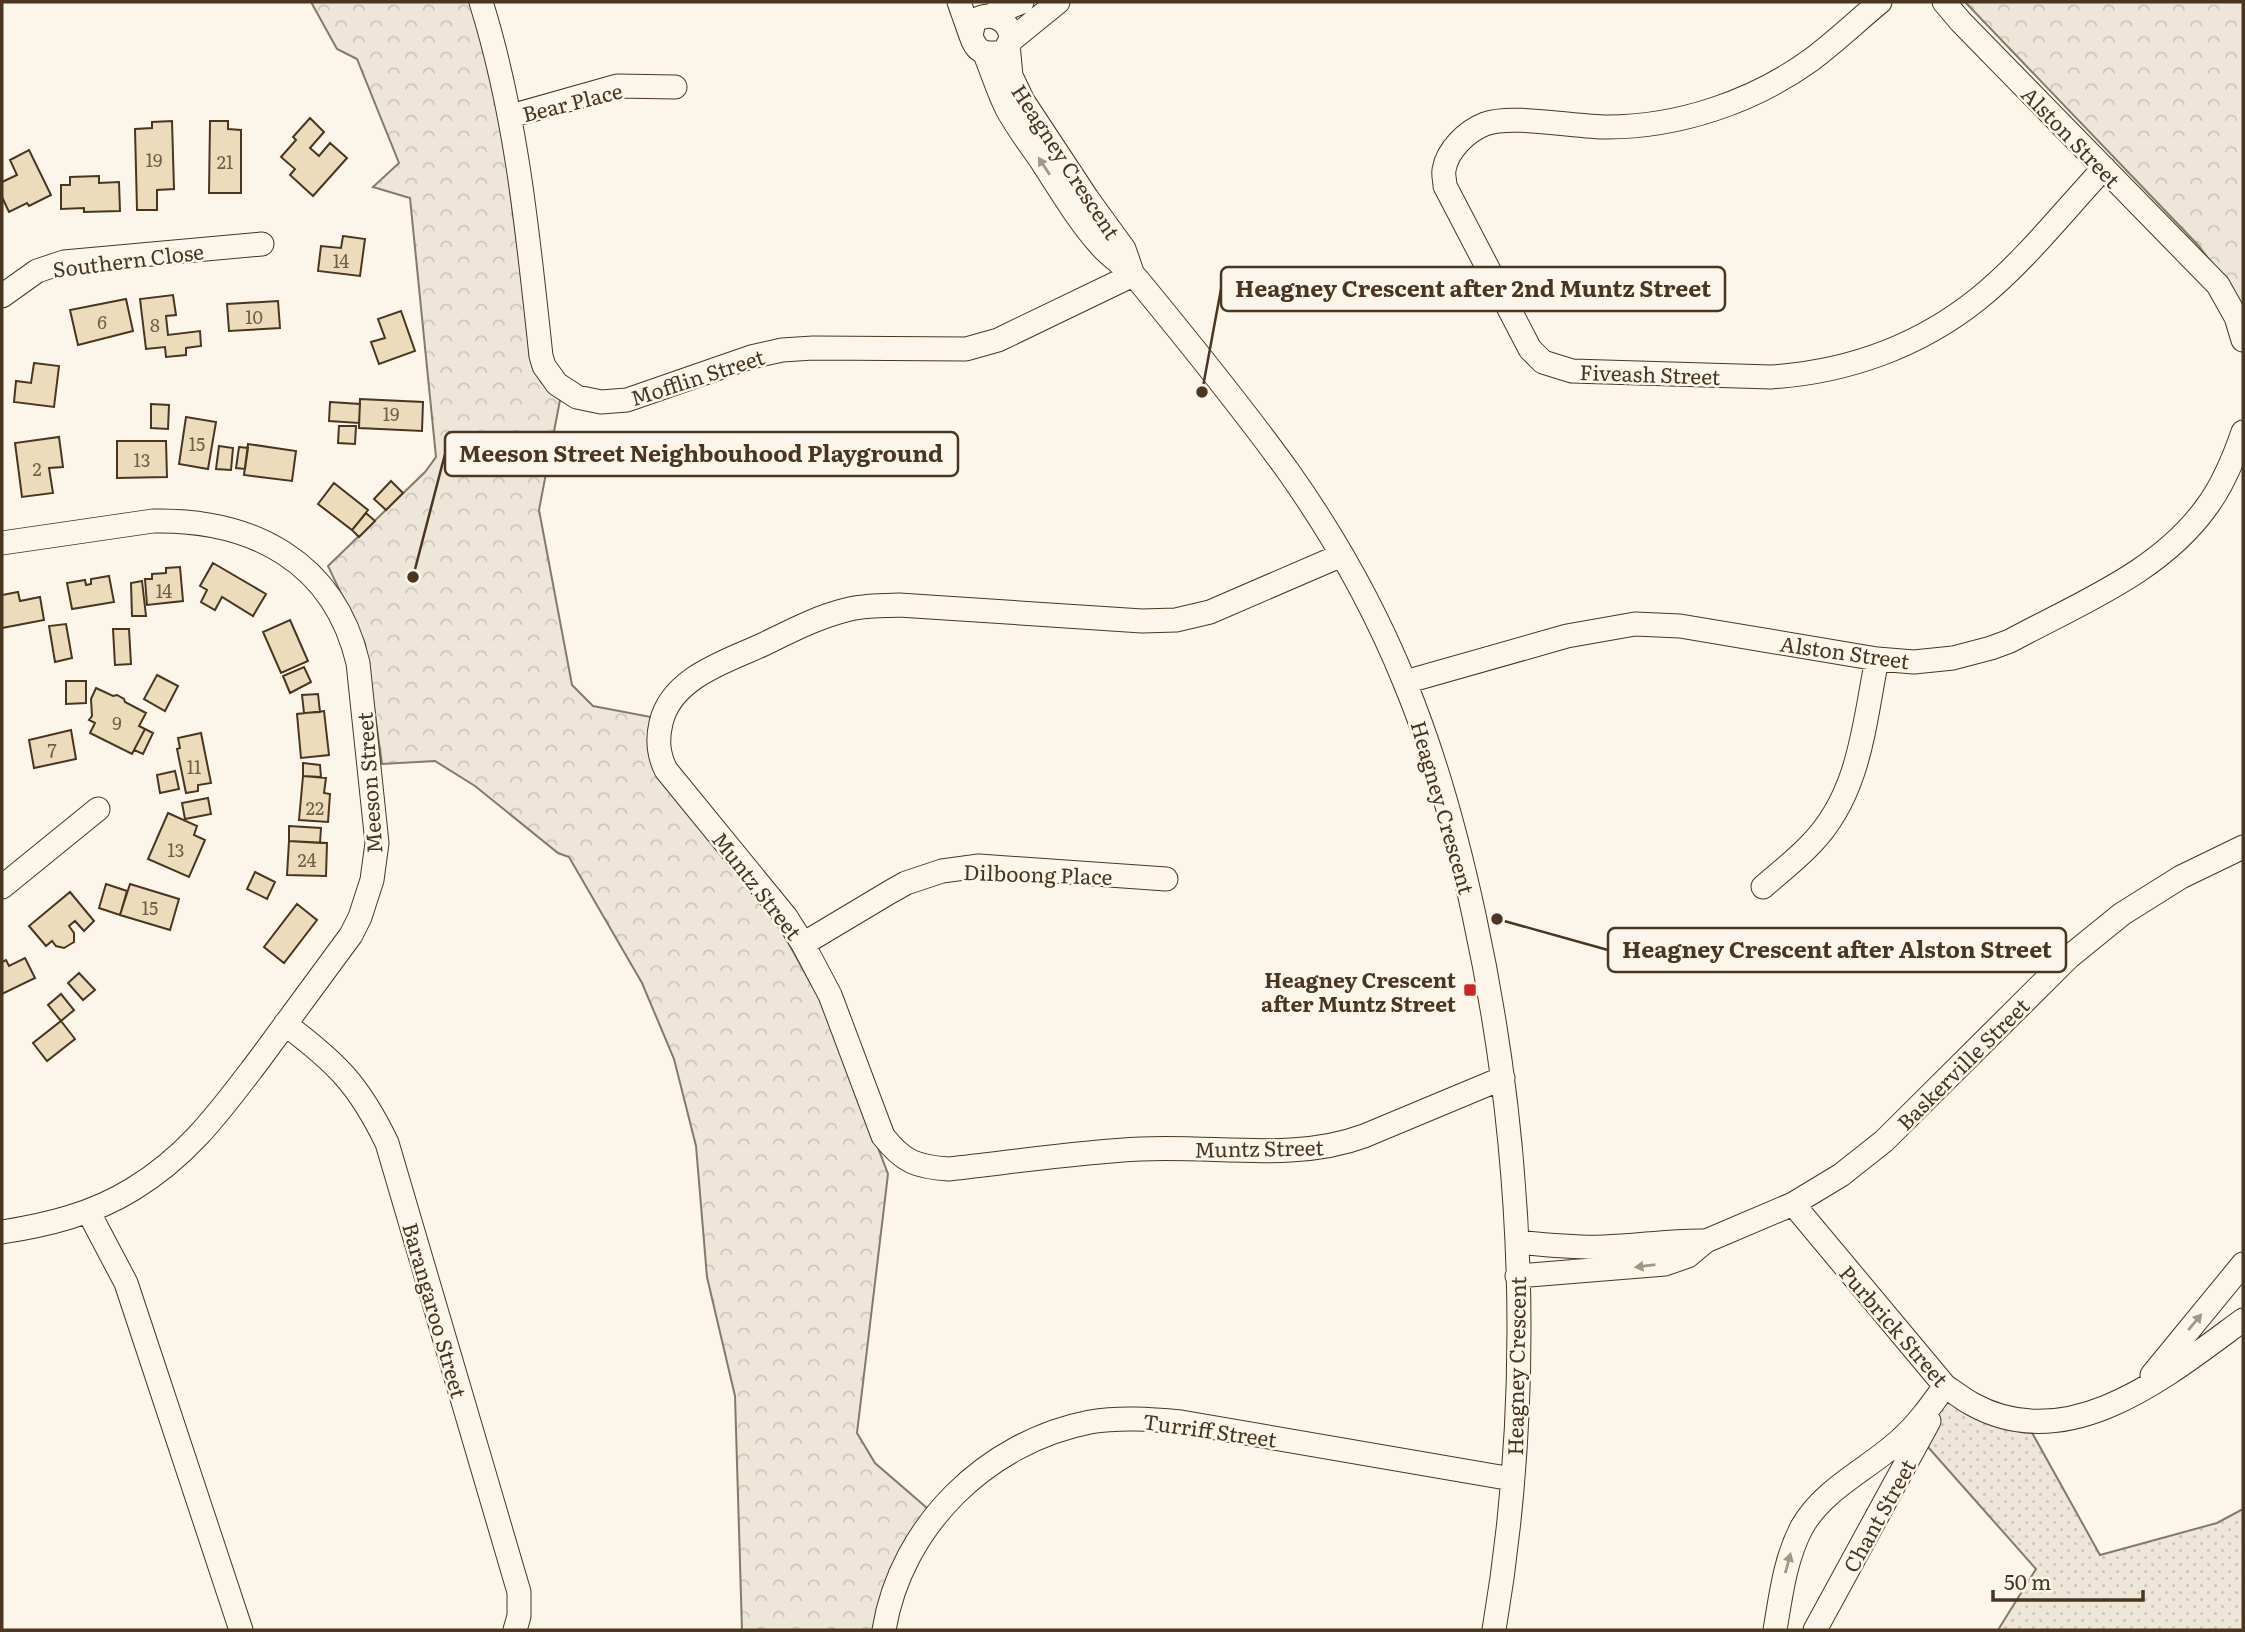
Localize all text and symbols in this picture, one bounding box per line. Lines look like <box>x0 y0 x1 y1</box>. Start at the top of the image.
street label: Bear Place <box>519 74 625 128</box>
street label: Heagney Crescent <box>1005 77 1129 245</box>
street label: Alston Street <box>2016 78 2129 194</box>
house number: 19 <box>146 146 162 173</box>
house number: 21 <box>217 148 233 175</box>
one-way arrow <box>1038 156 1051 176</box>
street label: Southern Close <box>51 234 205 284</box>
house number: 14 <box>333 247 349 274</box>
callout: Heagney Crescent after 2nd Muntz Street <box>1221 267 1725 311</box>
text: Heagney Crescent after 2nd Muntz Street <box>1235 270 1711 304</box>
house number: 10 <box>245 303 263 330</box>
house number: 6 <box>97 308 107 335</box>
house number: 8 <box>150 311 160 338</box>
street label: Mofflin Street <box>626 340 768 412</box>
street label: Fiveash Street <box>1579 355 1721 391</box>
house number: 19 <box>383 400 399 427</box>
house number: 15 <box>189 430 205 457</box>
callout: Meeson Street Neighbouhood Playground <box>445 432 958 476</box>
text: Meeson Street Neighbouhood Playground <box>459 435 943 469</box>
house number: 13 <box>133 446 151 473</box>
house number: 2 <box>32 455 42 482</box>
house number: 14 <box>156 577 172 604</box>
street label: Alston Street <box>1778 627 1912 675</box>
house number: 9 <box>112 709 122 736</box>
street label: Meeson Street <box>348 711 388 855</box>
street label: Heagney Crescent <box>1404 717 1484 898</box>
house number: 7 <box>47 736 57 763</box>
house number: 11 <box>187 753 201 780</box>
house number: 22 <box>306 794 324 821</box>
street label: Muntz Street <box>706 824 810 946</box>
house number: 13 <box>167 836 185 863</box>
house number: 24 <box>297 846 317 873</box>
street label: Dilboong Place <box>963 855 1113 891</box>
house number: 15 <box>142 894 158 921</box>
callout: Heagney Crescent after Alston Street <box>1608 928 2066 972</box>
text: Heagney Crescent after Alston Street <box>1622 931 2052 965</box>
place label: Heagney Crescent after Muntz Street <box>1261 963 1457 1018</box>
marker: Heagney Crescent after Muntz Street <box>1462 982 1478 998</box>
street label: Baskerville Street <box>1889 989 2036 1136</box>
street label: Muntz Street <box>1194 1130 1325 1164</box>
street label: Barangaroo Street <box>396 1219 476 1402</box>
street label: Purbrick Street <box>1833 1257 1957 1393</box>
one-way arrow <box>1634 1261 1656 1272</box>
street label: Heagney Crescent <box>1498 1276 1532 1456</box>
one-way arrow <box>2188 1313 2203 1331</box>
street label: Turriff Street <box>1141 1404 1279 1454</box>
street label: Chant Street <box>1834 1452 1922 1577</box>
one-way arrow <box>1783 1552 1794 1574</box>
scale bar <box>1993 1558 2144 1602</box>
text: 50 m <box>2004 1565 2051 1596</box>

